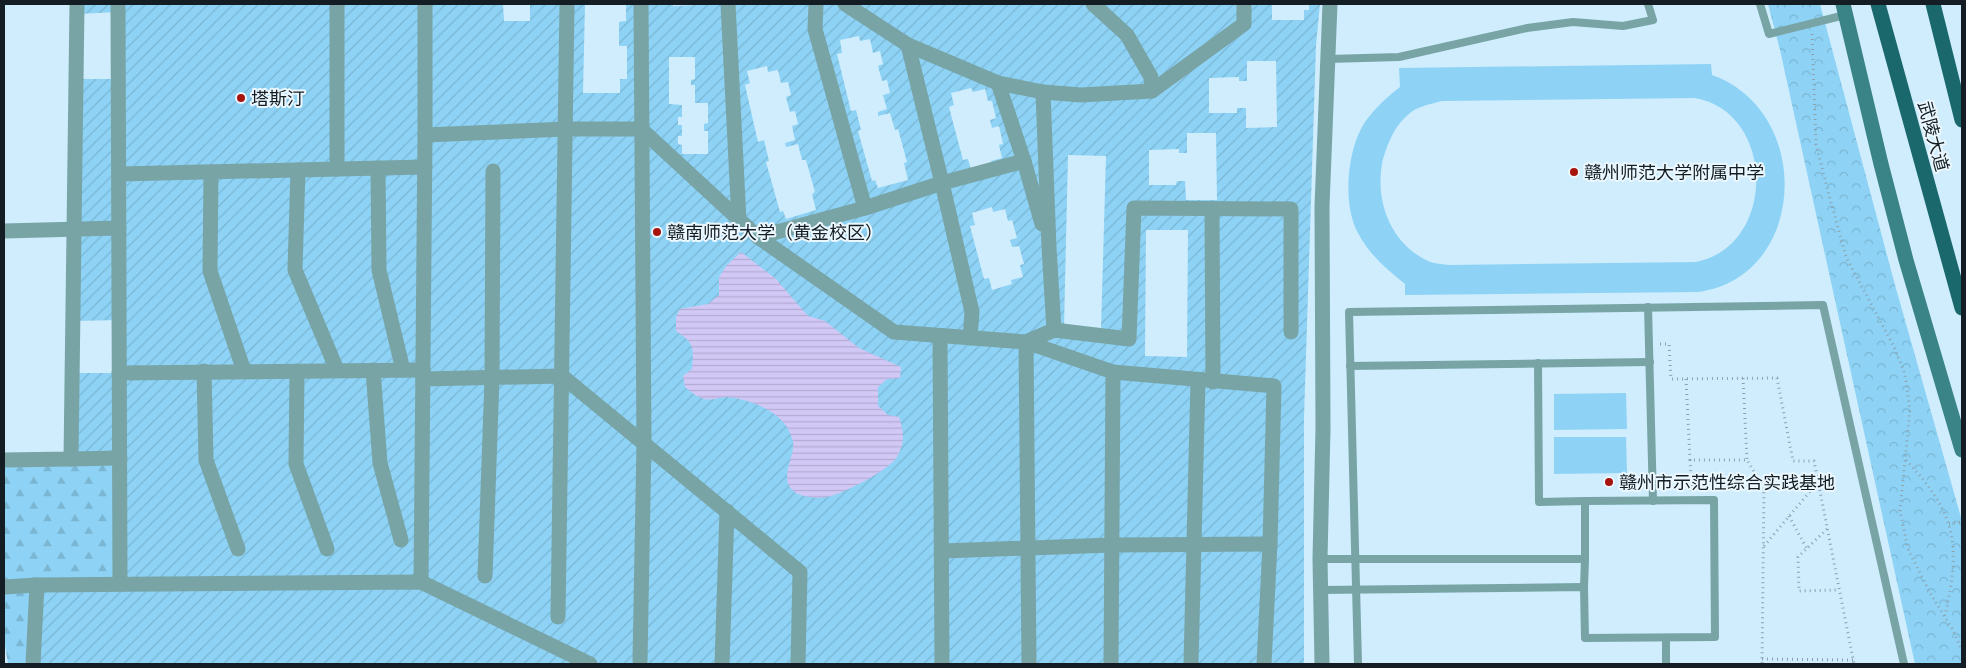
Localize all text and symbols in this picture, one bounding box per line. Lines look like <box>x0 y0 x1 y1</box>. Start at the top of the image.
place label: 塔斯汀 <box>251 87 305 109</box>
marker: 塔斯汀 <box>235 92 247 104</box>
street label: 武陵大道 <box>1914 98 1954 174</box>
place label: 赣州师范大学附属中学 <box>1584 161 1764 183</box>
marker: 赣州师范大学附属中学 <box>1568 166 1580 178</box>
place label: 赣南师范大学（黄金校区） <box>667 221 883 243</box>
marker: 赣南师范大学（黄金校区） <box>651 226 663 238</box>
place label: 赣州市示范性综合实践基地 <box>1619 471 1835 493</box>
marker: 赣州市示范性综合实践基地 <box>1603 476 1615 488</box>

